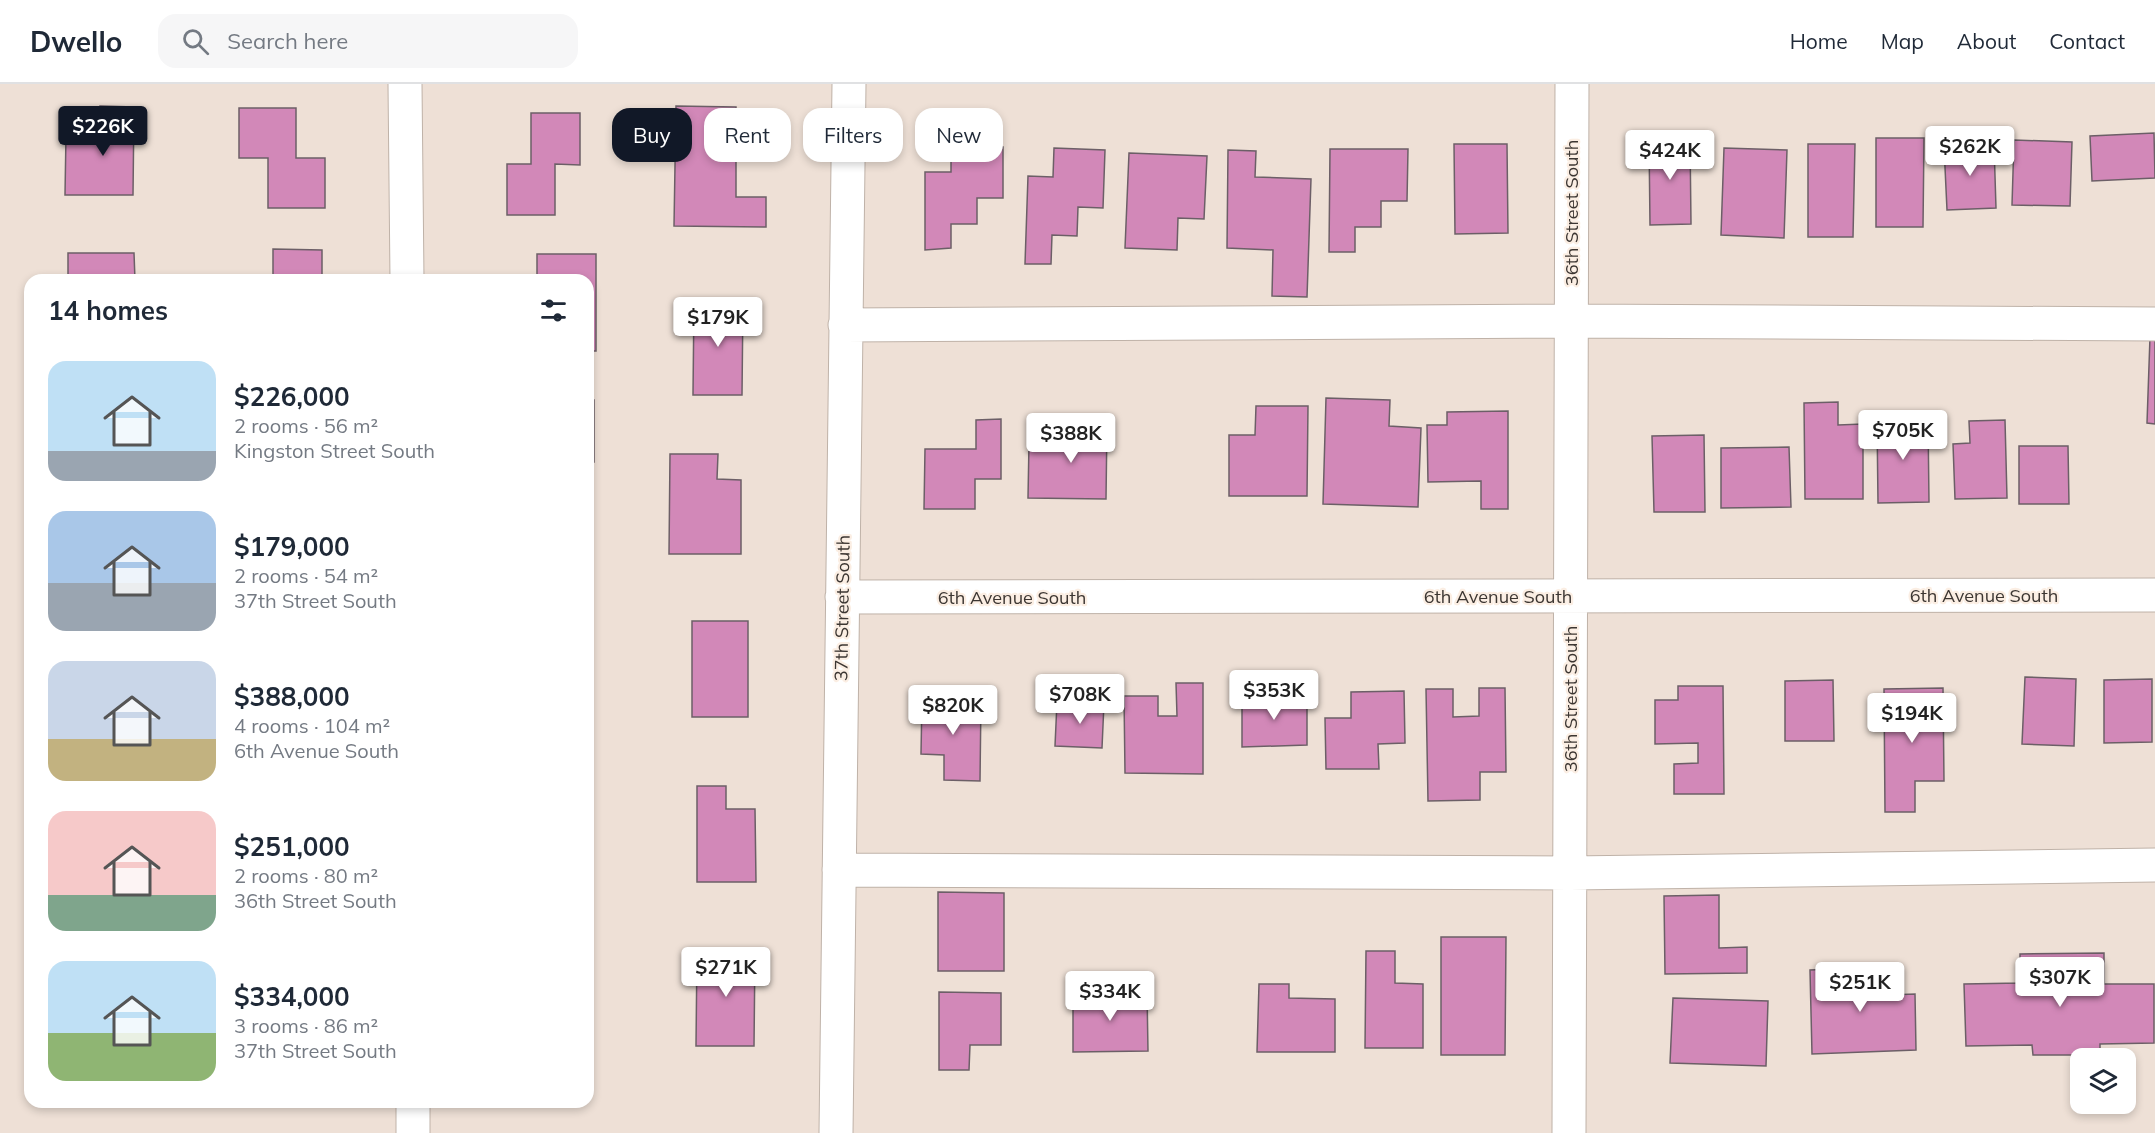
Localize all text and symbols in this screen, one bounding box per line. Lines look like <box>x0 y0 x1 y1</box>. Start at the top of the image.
search box <box>158 14 578 68</box>
text: Dwello <box>30 24 122 59</box>
icon: search <box>179 25 212 58</box>
text: Search here <box>227 27 348 55</box>
text: Home <box>1790 28 1848 54</box>
text: Map <box>1881 28 1924 54</box>
text: About <box>1957 28 2016 54</box>
text: Contact <box>2049 28 2125 54</box>
pin: $226K <box>61 106 145 157</box>
chip: Buy <box>612 108 692 162</box>
chip: Rent <box>704 108 791 162</box>
chip: Filters <box>803 108 903 162</box>
chip: New <box>915 108 1003 162</box>
text: $226K <box>72 113 134 138</box>
pin: $262K <box>1928 126 2012 177</box>
pin: $424K <box>1628 130 1712 181</box>
text: $262K <box>1939 133 2001 158</box>
text: $424K <box>1639 137 1701 162</box>
street label: 36th Street South <box>1560 140 1583 286</box>
text: 14 homes <box>48 294 168 327</box>
icon: filters <box>537 294 570 327</box>
pin: $179K <box>676 297 760 348</box>
text: $179K <box>687 304 749 329</box>
text: $226,000 <box>234 380 350 413</box>
icon: home <box>96 385 168 457</box>
pin: $705K <box>1861 410 1945 461</box>
text: 2 rooms · 56 m² <box>234 413 378 438</box>
pin: $388K <box>1029 413 1113 464</box>
text: $705K <box>1872 417 1934 442</box>
text: $388K <box>1040 420 1102 445</box>
text: Kingston Street South <box>234 438 435 463</box>
text: $179,000 <box>234 530 350 563</box>
icon: home <box>96 535 168 607</box>
street label: 37th Street South <box>829 535 855 681</box>
text: 2 rooms · 54 m² <box>234 563 378 588</box>
street label: 6th Avenue South <box>1910 584 2058 607</box>
street label: 6th Avenue South <box>1424 585 1572 608</box>
street label: 6th Avenue South <box>938 586 1086 609</box>
text: 37th Street South <box>234 588 397 613</box>
street label: 36th Street South <box>1559 626 1582 772</box>
pin: $353K <box>1232 670 1316 721</box>
pin: $708K <box>1038 674 1122 725</box>
text: $353K <box>1243 677 1305 702</box>
text: $388,000 <box>234 680 350 713</box>
text: $708K <box>1049 681 1111 706</box>
icon: home <box>96 685 168 757</box>
pin: $820K <box>911 685 995 736</box>
text: $820K <box>922 692 984 717</box>
pin: $194K <box>1870 693 1954 744</box>
text: $194K <box>1881 700 1943 725</box>
text: 4 rooms · 104 m² <box>234 713 390 738</box>
text: 6th Avenue South <box>234 738 399 763</box>
text: $251,000 <box>234 830 350 863</box>
icon: home <box>96 835 168 907</box>
text: 2 rooms · 80 m² <box>234 863 378 888</box>
text: 36th Street South <box>234 888 397 913</box>
pin: $271K <box>684 947 768 998</box>
text: $271K <box>695 954 757 979</box>
pin: $307K <box>2018 957 2102 1008</box>
pin: $251K <box>1818 962 1902 1013</box>
text: $307K <box>2029 964 2091 989</box>
text: $251K <box>1829 969 1891 994</box>
pin: $334K <box>1068 971 1152 1022</box>
text: $334K <box>1079 978 1141 1003</box>
text: $334,000 <box>234 980 350 1013</box>
icon: home <box>96 985 168 1057</box>
text: 3 rooms · 86 m² <box>234 1013 378 1038</box>
text: 37th Street South <box>234 1038 397 1063</box>
map controls <box>2070 1048 2136 1114</box>
button: layers <box>2070 1048 2136 1114</box>

